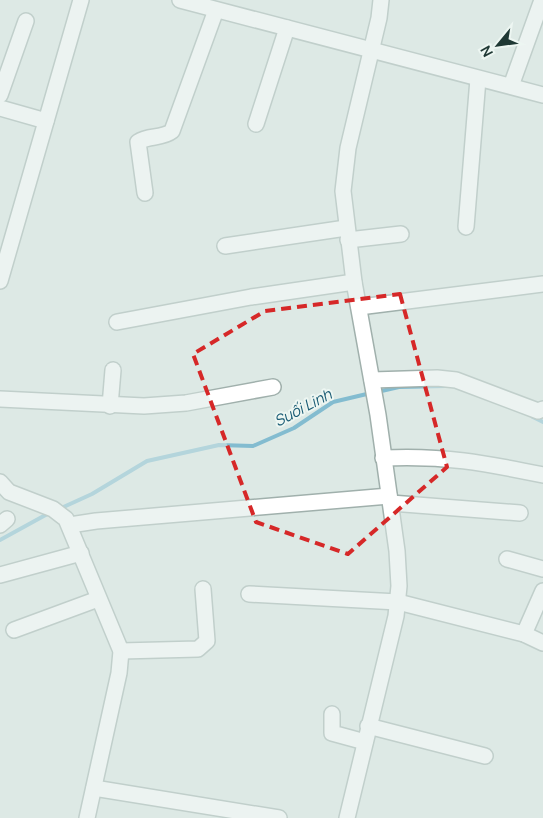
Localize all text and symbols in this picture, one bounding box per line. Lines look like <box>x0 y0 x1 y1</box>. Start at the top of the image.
north arrow <box>473 20 523 70</box>
text: N <box>475 43 497 61</box>
water label: Suối Linh <box>270 383 336 432</box>

